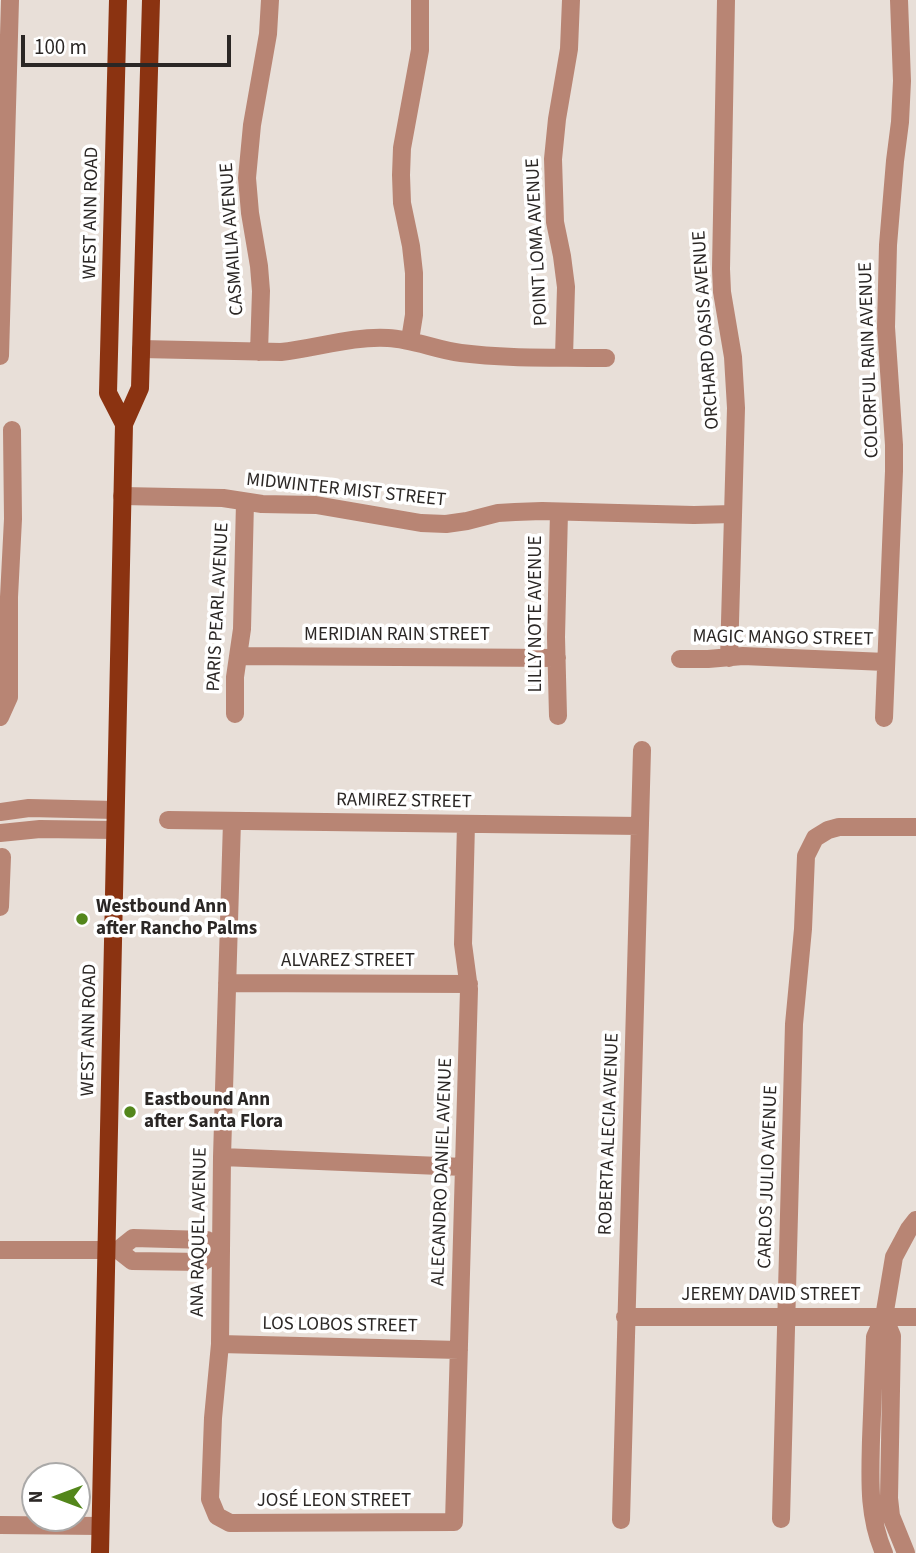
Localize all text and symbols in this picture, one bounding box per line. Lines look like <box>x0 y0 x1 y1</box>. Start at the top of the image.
scale bar <box>24 21 234 65</box>
text: 100 m <box>34 32 87 62</box>
street label: WEST ANN ROAD <box>79 146 105 280</box>
street label: POINT LOMA AVENUE <box>522 157 554 327</box>
street label: CASMAILIA AVENUE <box>216 162 250 316</box>
street label: ORCHARD OASIS AVENUE <box>689 230 725 430</box>
street label: COLORFUL RAIN AVENUE <box>855 261 885 459</box>
street label: MIDWINTER MIST STREET <box>245 469 447 513</box>
street label: PARIS PEARL AVENUE <box>203 522 235 692</box>
street label: LILLY NOTE AVENUE <box>526 536 548 692</box>
street label: MERIDIAN RAIN STREET <box>304 625 490 647</box>
street label: MAGIC MANGO STREET <box>692 626 874 652</box>
street label: RAMIREZ STREET <box>336 789 472 815</box>
place label: Westbound Ann after Rancho Palms <box>96 897 257 941</box>
marker: Westbound Ann after Rancho Palms <box>74 911 90 927</box>
street label: ALVAREZ STREET <box>281 951 415 973</box>
street label: WEST ANN ROAD <box>77 963 103 1097</box>
street label: ROBERTA ALECIA AVENUE <box>595 1032 625 1236</box>
street label: ALECANDRO DANIEL AVENUE <box>428 1057 458 1287</box>
street label: CARLOS JULIO AVENUE <box>754 1085 784 1269</box>
place label: Eastbound Ann after Santa Flora <box>144 1090 283 1134</box>
marker: Eastbound Ann after Santa Flora <box>122 1104 138 1120</box>
street label: ANA RAQUEL AVENUE <box>187 1147 213 1317</box>
street label: JEREMY DAVID STREET <box>681 1285 861 1307</box>
street label: LOS LOBOS STREET <box>262 1313 418 1339</box>
north arrow <box>21 1462 91 1532</box>
text: N <box>23 1491 50 1503</box>
street label: JOSÉ LEON STREET <box>257 1491 411 1513</box>

